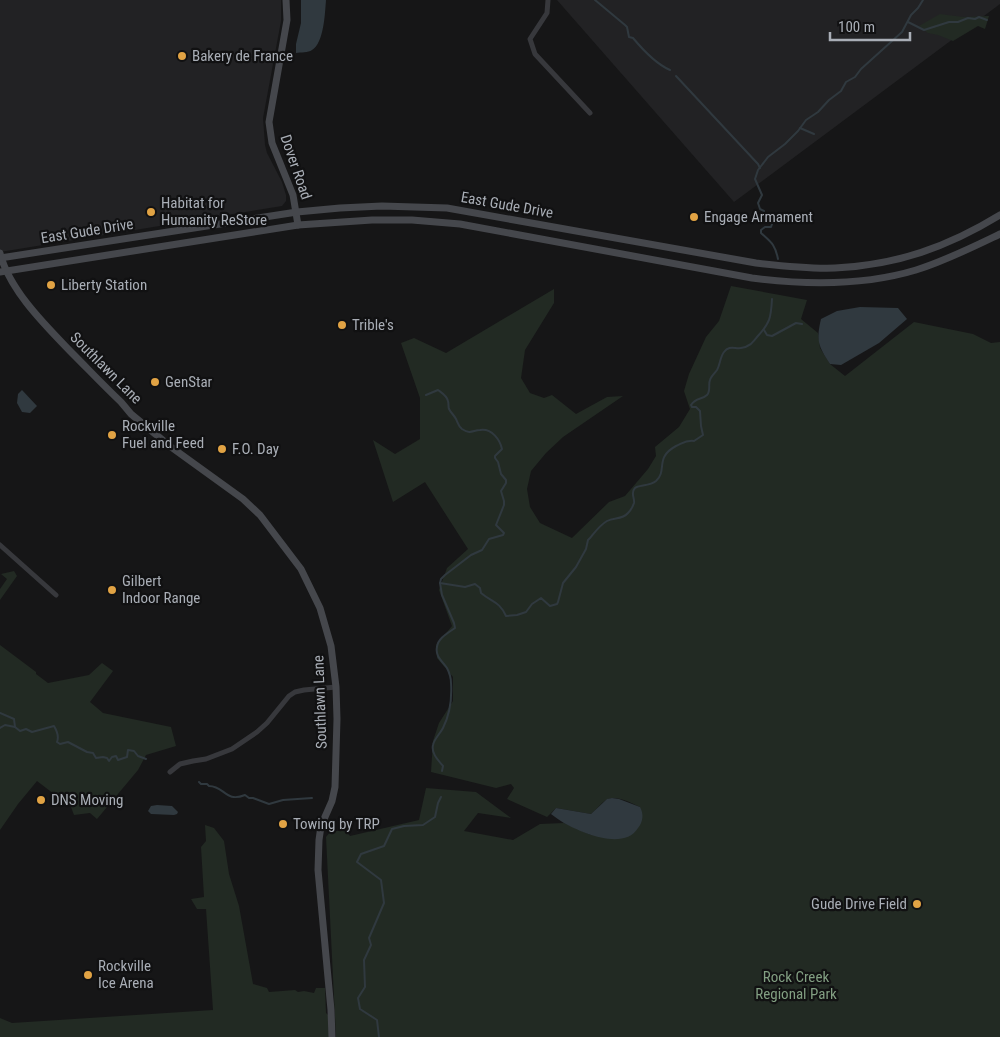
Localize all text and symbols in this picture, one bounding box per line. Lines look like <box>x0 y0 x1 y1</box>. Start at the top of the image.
scale bar <box>830 10 910 42</box>
text: 100 m <box>838 18 875 36</box>
place label: Bakery de France <box>192 47 293 65</box>
marker: Bakery de France <box>176 50 188 62</box>
street label: Dover Road <box>277 132 315 202</box>
street label: East Gude Drive <box>459 188 555 222</box>
place label: Habitat for Humanity ReStore <box>161 194 267 229</box>
marker: Habitat for Humanity ReStore <box>145 206 157 218</box>
place label: Engage Armament <box>704 208 813 226</box>
marker: Engage Armament <box>688 211 700 223</box>
street label: East Gude Drive <box>40 215 134 247</box>
place label: Liberty Station <box>61 276 147 294</box>
marker: Liberty Station <box>45 279 57 291</box>
place label: Trible's <box>352 316 394 334</box>
marker: Trible's <box>336 319 348 331</box>
street label: Southlawn Lane <box>66 328 146 408</box>
place label: GenStar <box>165 373 213 391</box>
marker: GenStar <box>149 376 161 388</box>
place label: Rockville Fuel and Feed <box>122 417 204 452</box>
marker: Rockville Fuel and Feed <box>106 429 118 441</box>
place label: F.O. Day <box>232 440 279 458</box>
marker: F.O. Day <box>216 443 228 455</box>
place label: Gilbert Indoor Range <box>122 572 200 607</box>
marker: Gilbert Indoor Range <box>106 584 118 596</box>
street label: Southlawn Lane <box>309 655 331 749</box>
place label: DNS Moving <box>51 791 123 809</box>
marker: DNS Moving <box>35 794 47 806</box>
place label: Towing by TRP <box>293 815 380 833</box>
marker: Towing by TRP <box>277 818 289 830</box>
place label: Gude Drive Field <box>811 895 907 913</box>
marker: Gude Drive Field <box>911 898 923 910</box>
place label: Rockville Ice Arena <box>98 957 154 992</box>
park label: Rock Creek Regional Park <box>755 968 837 1003</box>
marker: Rockville Ice Arena <box>82 969 94 981</box>

